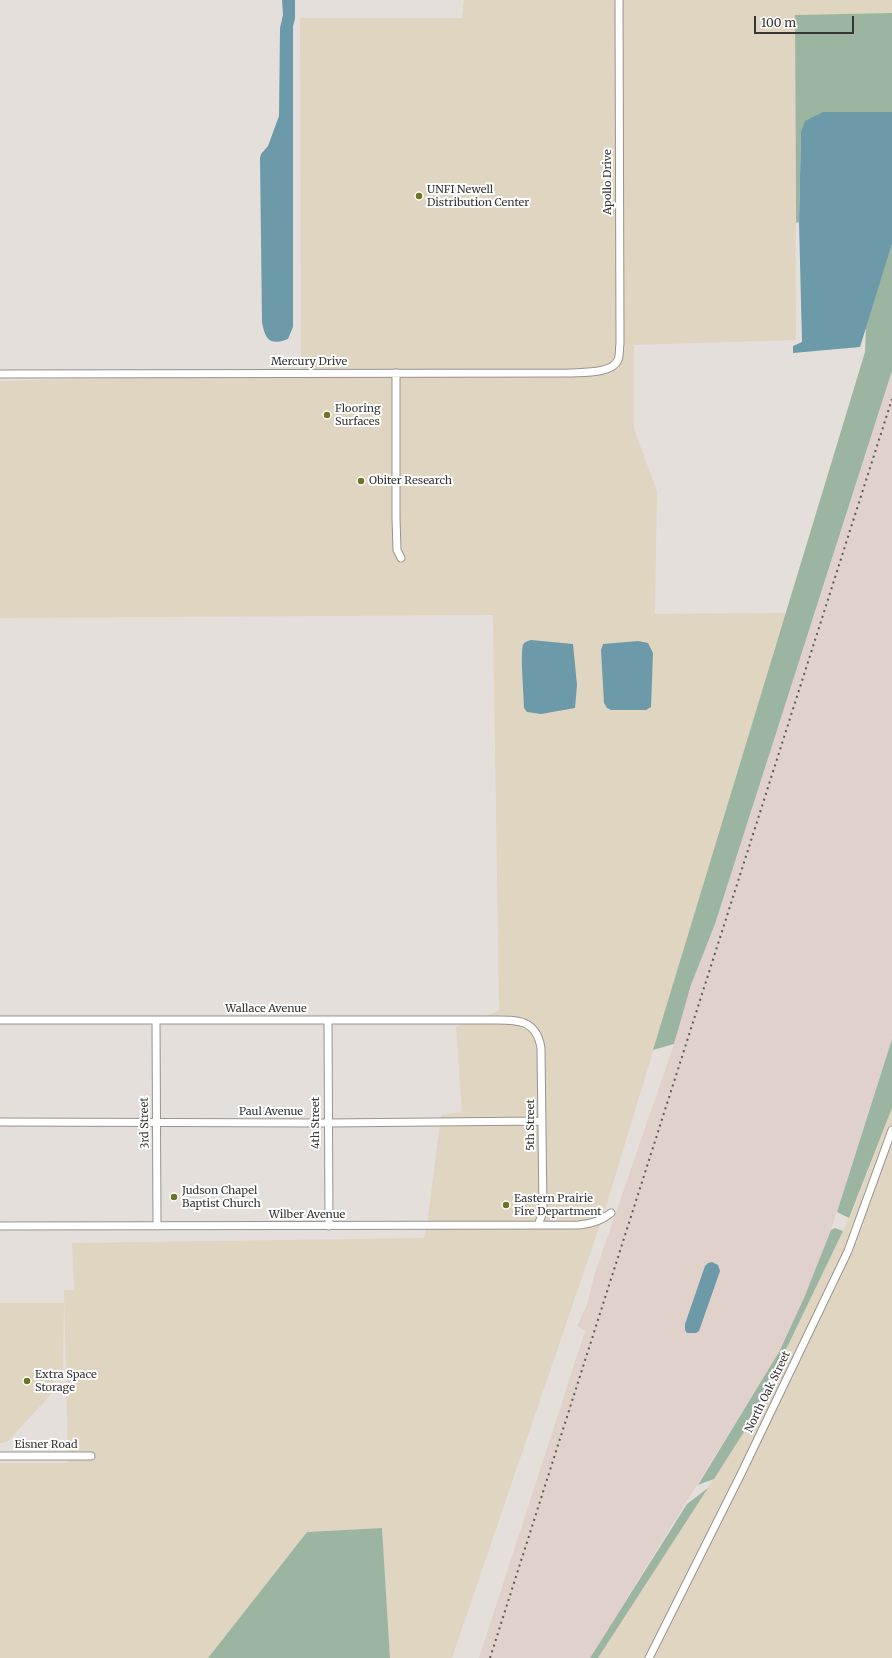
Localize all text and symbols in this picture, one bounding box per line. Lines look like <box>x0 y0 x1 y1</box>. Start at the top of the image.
scale bar <box>756 8 856 34</box>
text: 100 m <box>761 15 796 30</box>
street label: Apollo Drive <box>601 149 615 215</box>
place label: UNFI Newell Distribution Center <box>427 183 529 209</box>
marker: UNFI Newell Distribution Center <box>414 191 424 201</box>
street label: Mercury Drive <box>271 355 347 369</box>
place label: Flooring Surfaces <box>335 402 381 428</box>
marker: Flooring Surfaces <box>322 410 332 420</box>
place label: Obiter Research <box>369 474 452 488</box>
marker: Obiter Research <box>356 476 366 486</box>
street label: Wallace Avenue <box>225 1002 307 1016</box>
street label: 3rd Street <box>138 1097 152 1149</box>
street label: 4th Street <box>309 1097 323 1149</box>
street label: 5th Street <box>524 1099 538 1151</box>
street label: Paul Avenue <box>239 1105 303 1119</box>
place label: Judson Chapel Baptist Church <box>182 1184 261 1210</box>
marker: Judson Chapel Baptist Church <box>169 1192 179 1202</box>
place label: Eastern Prairie Fire Department <box>514 1192 602 1218</box>
marker: Eastern Prairie Fire Department <box>501 1200 511 1210</box>
street label: Wilber Avenue <box>269 1208 345 1222</box>
street label: North Oak Street <box>743 1349 793 1435</box>
place label: Extra Space Storage <box>35 1368 97 1394</box>
marker: Extra Space Storage <box>22 1376 32 1386</box>
street label: Eisner Road <box>14 1438 78 1452</box>

